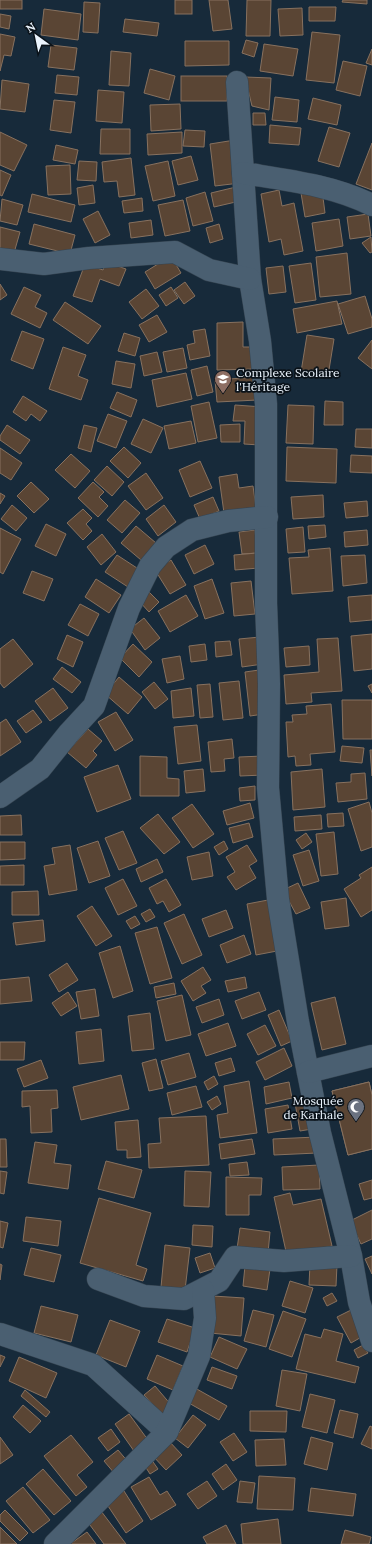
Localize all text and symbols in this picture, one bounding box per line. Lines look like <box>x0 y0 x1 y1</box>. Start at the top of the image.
north arrow <box>16 16 56 56</box>
text: N <box>23 19 38 36</box>
place label: Complexe Scolaire l'Héritage <box>236 365 340 394</box>
school or university icon: Complexe Scolaire l'Héritage <box>213 369 233 394</box>
place label: Mosquée de Karhale <box>283 1093 343 1122</box>
mosque icon: Mosquée de Karhale <box>346 1097 366 1122</box>

